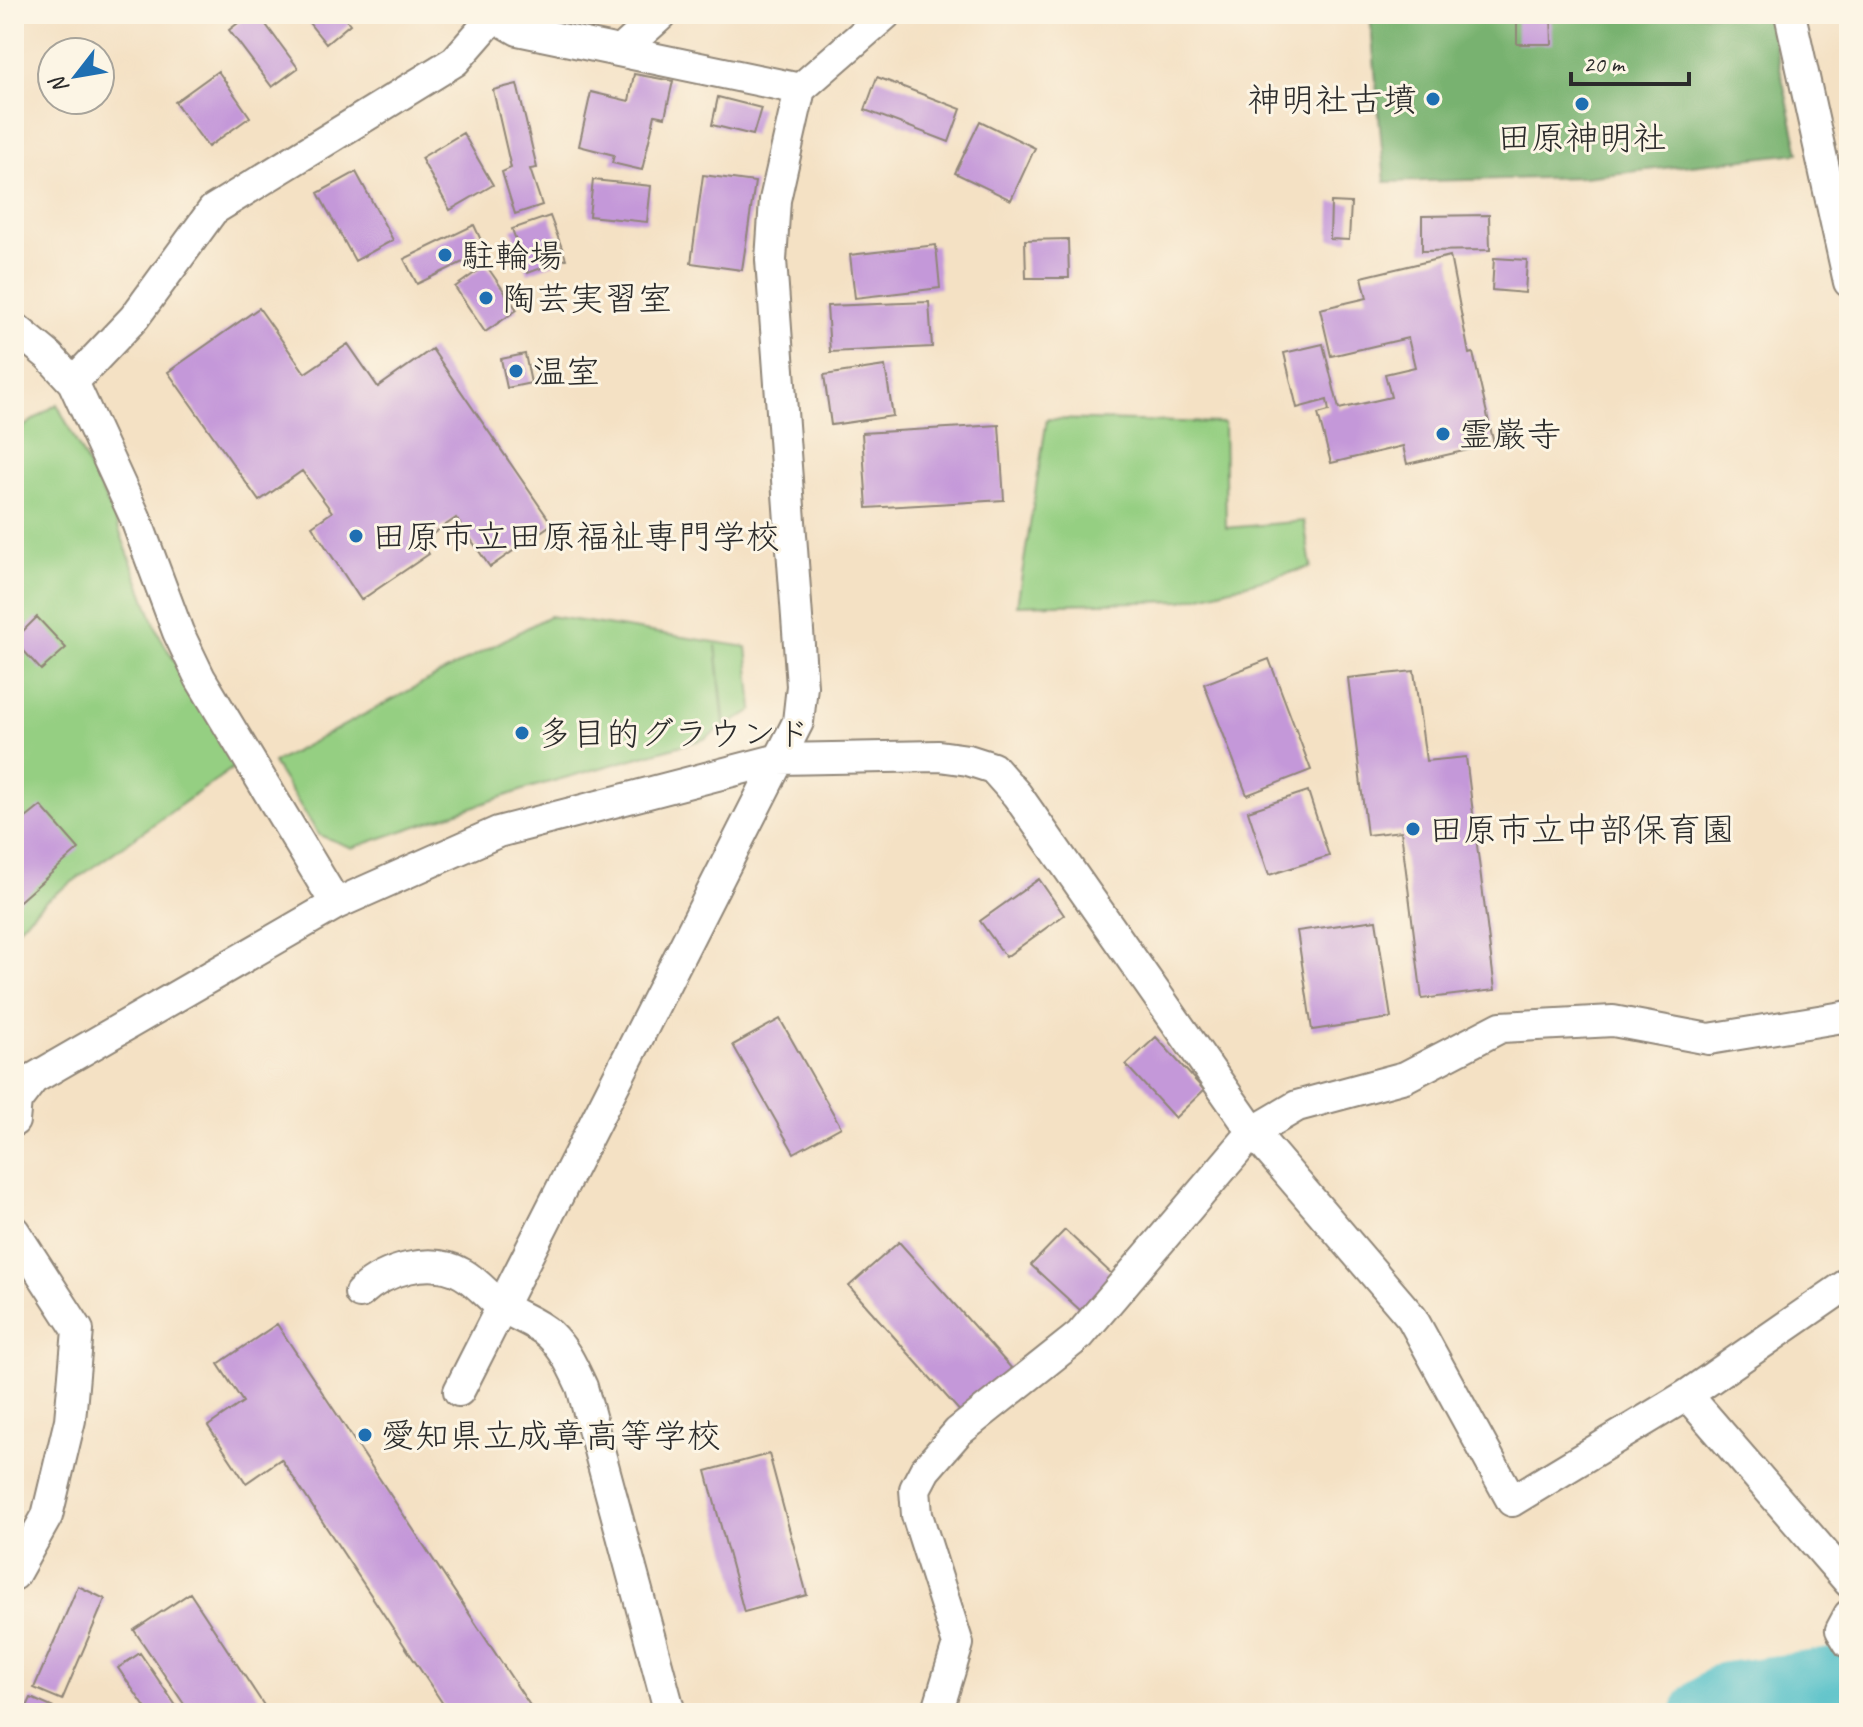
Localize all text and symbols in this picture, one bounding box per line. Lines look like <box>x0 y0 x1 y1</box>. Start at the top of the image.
north arrow <box>36 36 116 116</box>
scale bar <box>1571 36 1689 86</box>
text: 20 m <box>1583 49 1626 79</box>
text: N <box>42 70 75 99</box>
place label: 神明社古墳 <box>1247 78 1417 121</box>
marker: 神明社古墳 <box>1424 90 1442 108</box>
marker: 田原神明社 <box>1573 95 1591 113</box>
place label: 田原神明社 <box>1497 116 1667 159</box>
place label: 駐輪場 <box>461 234 563 277</box>
marker: 駐輪場 <box>436 246 454 264</box>
place label: 陶芸実習室 <box>502 277 672 320</box>
marker: 陶芸実習室 <box>477 289 495 307</box>
place label: 温室 <box>532 350 600 393</box>
marker: 温室 <box>507 362 525 380</box>
place label: 霊巌寺 <box>1459 413 1561 456</box>
marker: 霊巌寺 <box>1434 425 1452 443</box>
place label: 田原市立田原福祉専門学校 <box>372 515 780 558</box>
marker: 田原市立田原福祉専門学校 <box>347 527 365 545</box>
place label: 多目的グラウンド <box>538 712 810 755</box>
marker: 多目的グラウンド <box>513 724 531 742</box>
place label: 田原市立中部保育園 <box>1429 808 1735 851</box>
marker: 田原市立中部保育園 <box>1404 820 1422 838</box>
place label: 愛知県立成章高等学校 <box>381 1414 721 1457</box>
marker: 愛知県立成章高等学校 <box>356 1426 374 1444</box>

